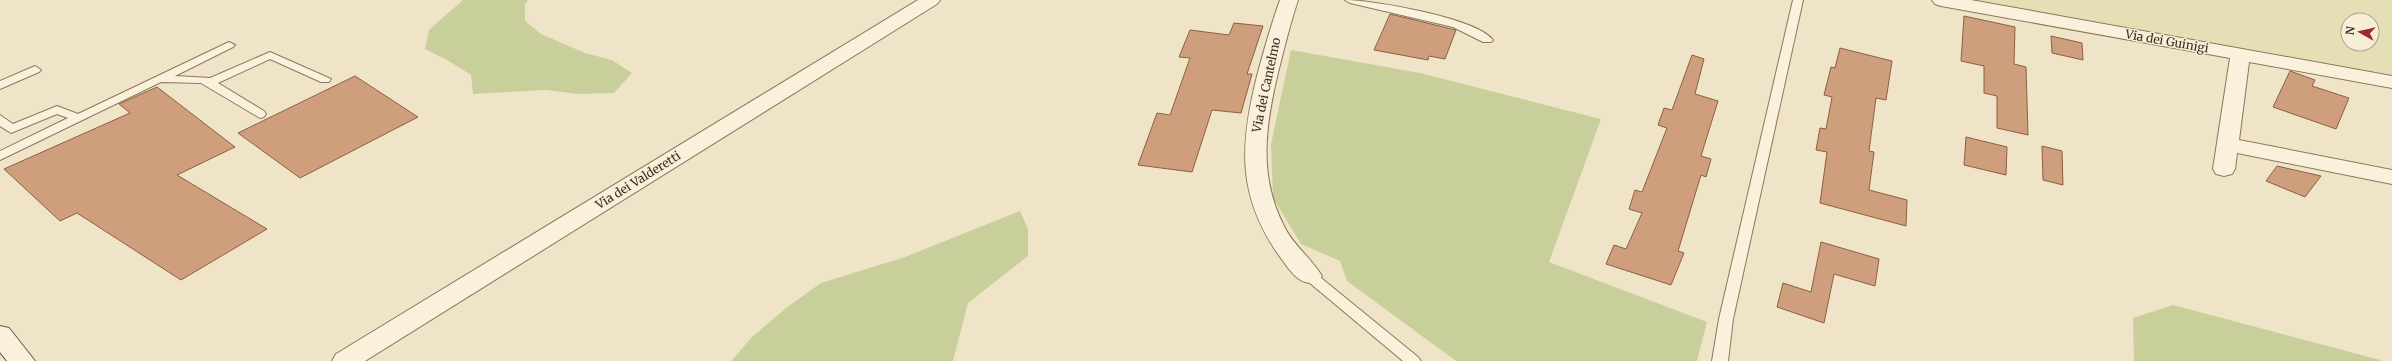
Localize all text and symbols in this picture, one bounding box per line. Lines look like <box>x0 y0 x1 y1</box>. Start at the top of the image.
north arrow <box>2340 12 2380 52</box>
text: N <box>2343 25 2358 36</box>
street label: Via dei Guinigi <box>2123 26 2210 56</box>
street label: Via dei Cantelmo <box>1248 36 1283 135</box>
street label: Via dei Valderetti <box>592 148 683 213</box>

